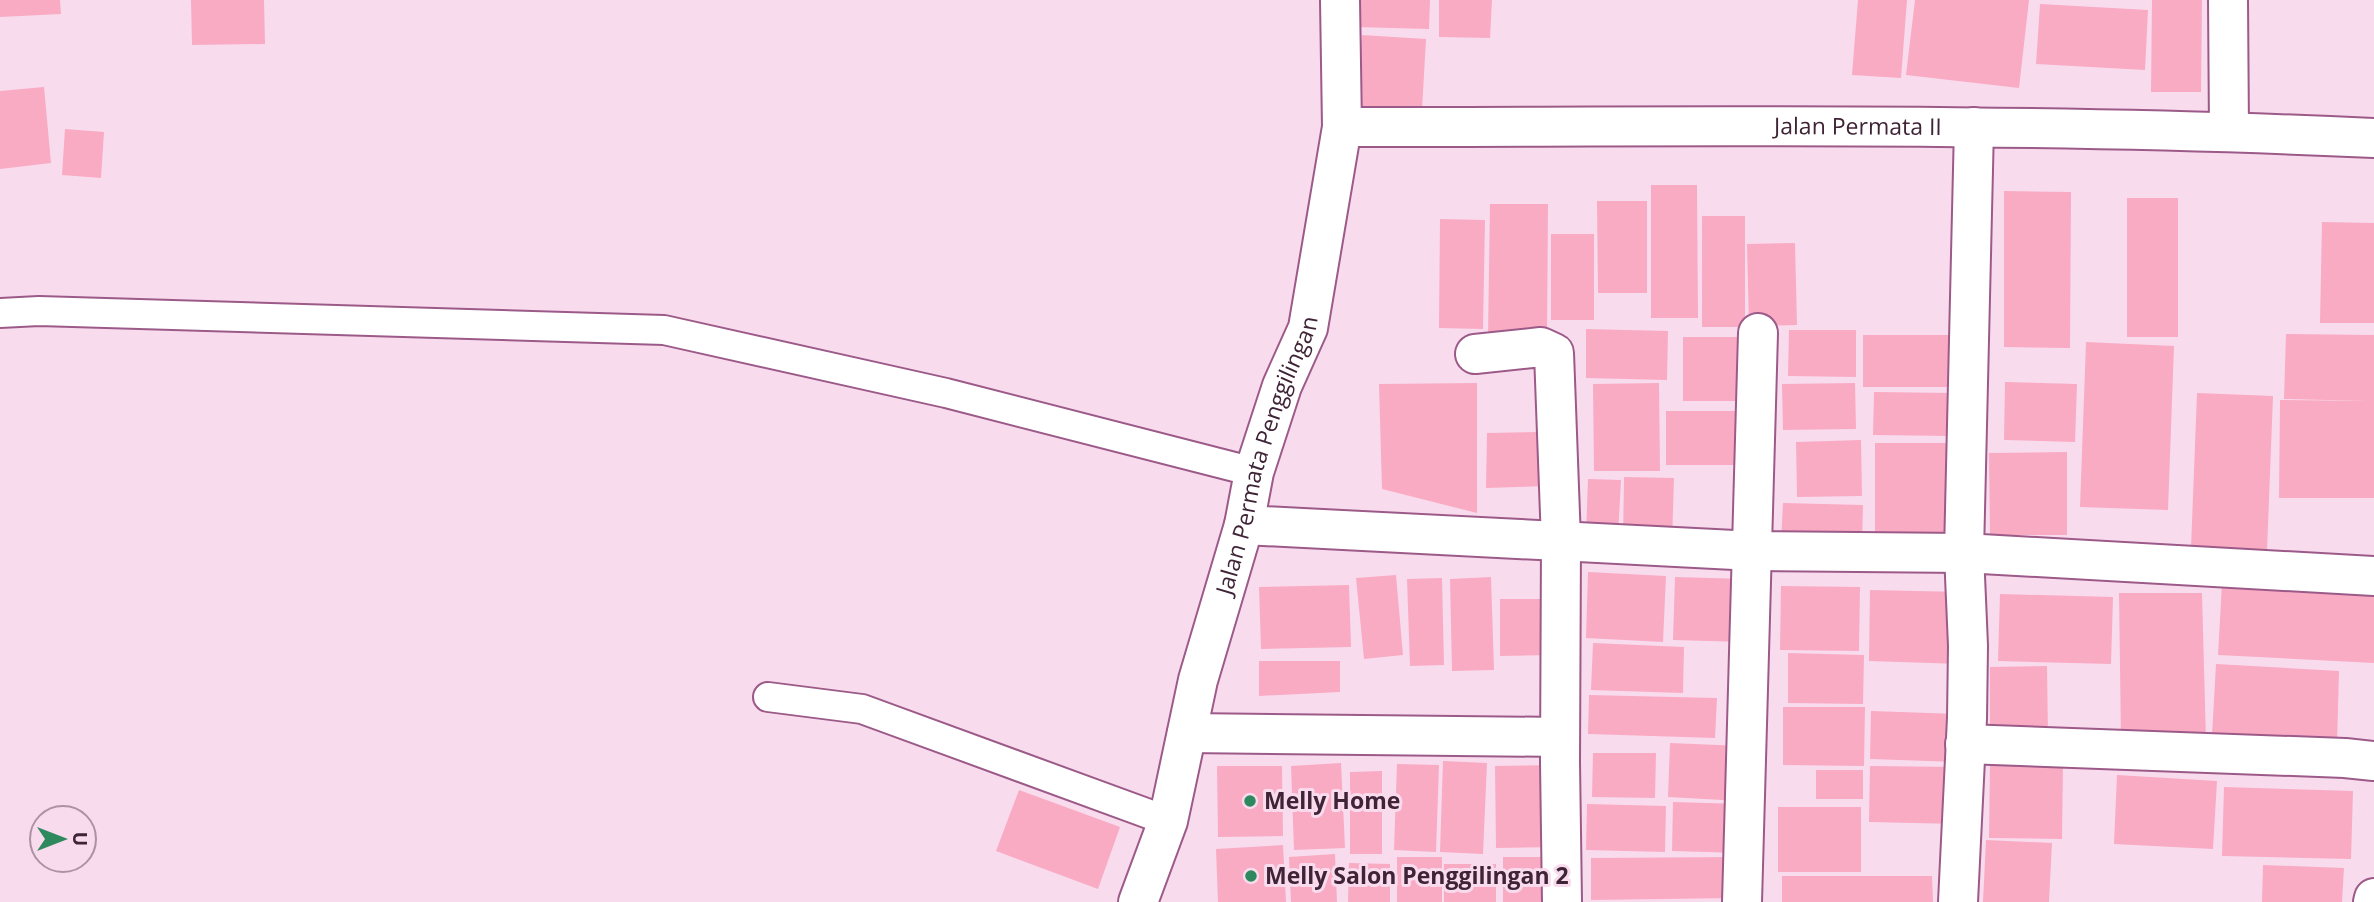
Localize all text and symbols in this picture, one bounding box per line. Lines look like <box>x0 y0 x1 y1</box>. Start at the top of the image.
street label: Jalan Permata II <box>1772 109 1942 142</box>
street label: Jalan Permata Penggilingan <box>1207 314 1325 600</box>
place label: Melly Home <box>1264 784 1400 816</box>
marker: Melly Home <box>1242 793 1258 809</box>
north arrow <box>28 804 98 874</box>
text: U <box>67 832 93 846</box>
place label: Melly Salon Penggilingan 2 <box>1265 859 1569 891</box>
marker: Melly Salon Penggilingan 2 <box>1243 868 1259 884</box>

